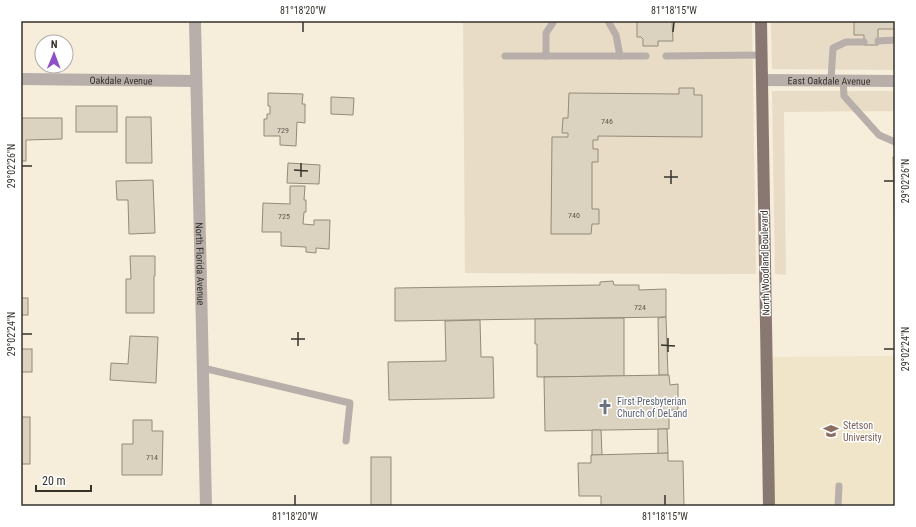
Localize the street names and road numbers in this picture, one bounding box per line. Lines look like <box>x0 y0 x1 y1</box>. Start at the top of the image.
street label: Oakdale Avenue <box>89 74 153 86</box>
street label: East Oakdale Avenue <box>788 75 871 86</box>
street label: North Woodland Boulevard <box>759 210 771 316</box>
street label: North Florida Avenue <box>194 222 207 306</box>

